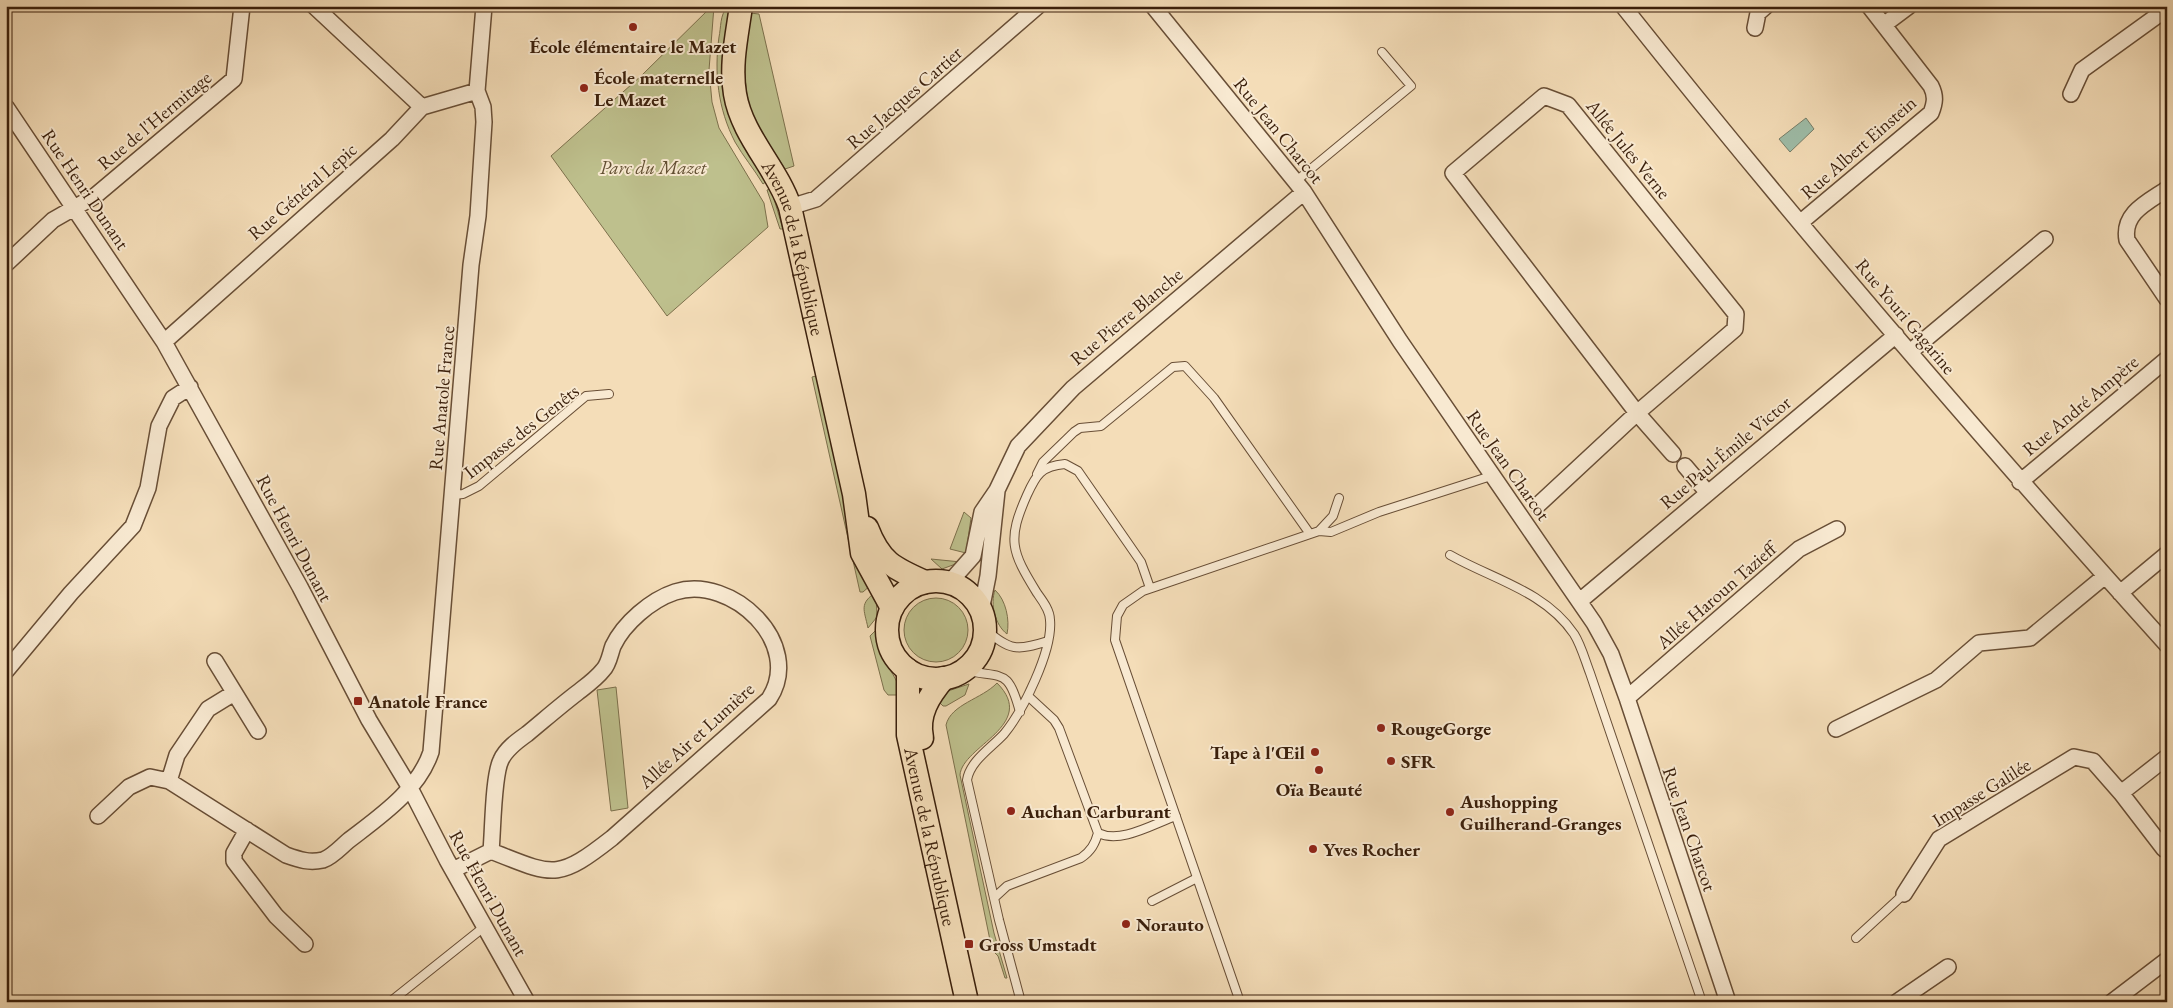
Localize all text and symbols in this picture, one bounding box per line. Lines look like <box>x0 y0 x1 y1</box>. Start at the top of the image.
marker: École élémentaire le Mazet <box>627 21 639 33</box>
place label: École élémentaire le Mazet <box>529 34 737 59</box>
street label: Rue Jacques Cartier <box>841 40 968 154</box>
street label: Rue de l'Hermitage <box>92 65 217 176</box>
place label: École maternelle Le Mazet <box>594 65 723 112</box>
street label: Rue Jean Charcot <box>1228 72 1329 189</box>
marker: École maternelle Le Mazet <box>578 82 590 94</box>
street label: Rue Albert Einstein <box>1795 90 1921 205</box>
street label: Allée Jules Verne <box>1580 94 1676 204</box>
street label: Rue Henri Dunant <box>36 124 135 254</box>
street label: Rue Général Lepic <box>243 137 362 246</box>
park label: Parc du Mazet <box>600 155 708 180</box>
street label: Avenue de la République <box>755 155 830 338</box>
street label: Rue Youri Gagarine <box>1850 253 1961 379</box>
street label: Rue Pierre Blanche <box>1065 262 1188 371</box>
street label: Rue Anatole France <box>423 325 460 471</box>
street label: Rue André Ampère <box>2017 350 2144 461</box>
street label: Impasse des Genêts <box>459 379 584 484</box>
street label: Rue Paul-Émile Victor <box>1654 390 1797 515</box>
street label: Rue Jean Charcot <box>1461 405 1556 526</box>
street label: Rue Henri Dunant <box>251 470 339 606</box>
street label: Allée Haroun Tazieff <box>1650 535 1783 655</box>
street label: Allée Air et Lumière <box>632 677 760 795</box>
place label: Anatole France <box>367 689 488 714</box>
marker: Anatole France <box>352 695 364 707</box>
place label: RougeGorge <box>1391 716 1491 741</box>
marker: RougeGorge <box>1375 722 1387 734</box>
place label: Tape à l'Œil <box>1210 740 1306 765</box>
street label: Avenue de la République <box>898 744 962 928</box>
marker: Tape à l'Œil <box>1309 746 1321 758</box>
place label: SFR <box>1401 749 1436 774</box>
street label: Impasse Galilée <box>1927 752 2035 833</box>
marker: SFR <box>1385 755 1397 767</box>
marker: Oïa Beauté <box>1313 764 1325 776</box>
street label: Rue Jean Charcot <box>1657 764 1723 895</box>
place label: Oïa Beauté <box>1276 777 1362 802</box>
place label: Aushopping Guilherand-Granges <box>1459 789 1622 836</box>
place label: Auchan Carburant <box>1020 799 1171 824</box>
marker: Auchan Carburant <box>1005 805 1017 817</box>
marker: Aushopping Guilherand-Granges <box>1444 806 1456 818</box>
street label: Rue Henri Dunant <box>444 826 534 961</box>
place label: Yves Rocher <box>1323 837 1420 862</box>
marker: Yves Rocher <box>1307 843 1319 855</box>
place label: Norauto <box>1136 912 1204 937</box>
marker: Norauto <box>1120 918 1132 930</box>
place label: Gross Umstadt <box>979 932 1097 957</box>
marker: Gross Umstadt <box>963 938 975 950</box>

